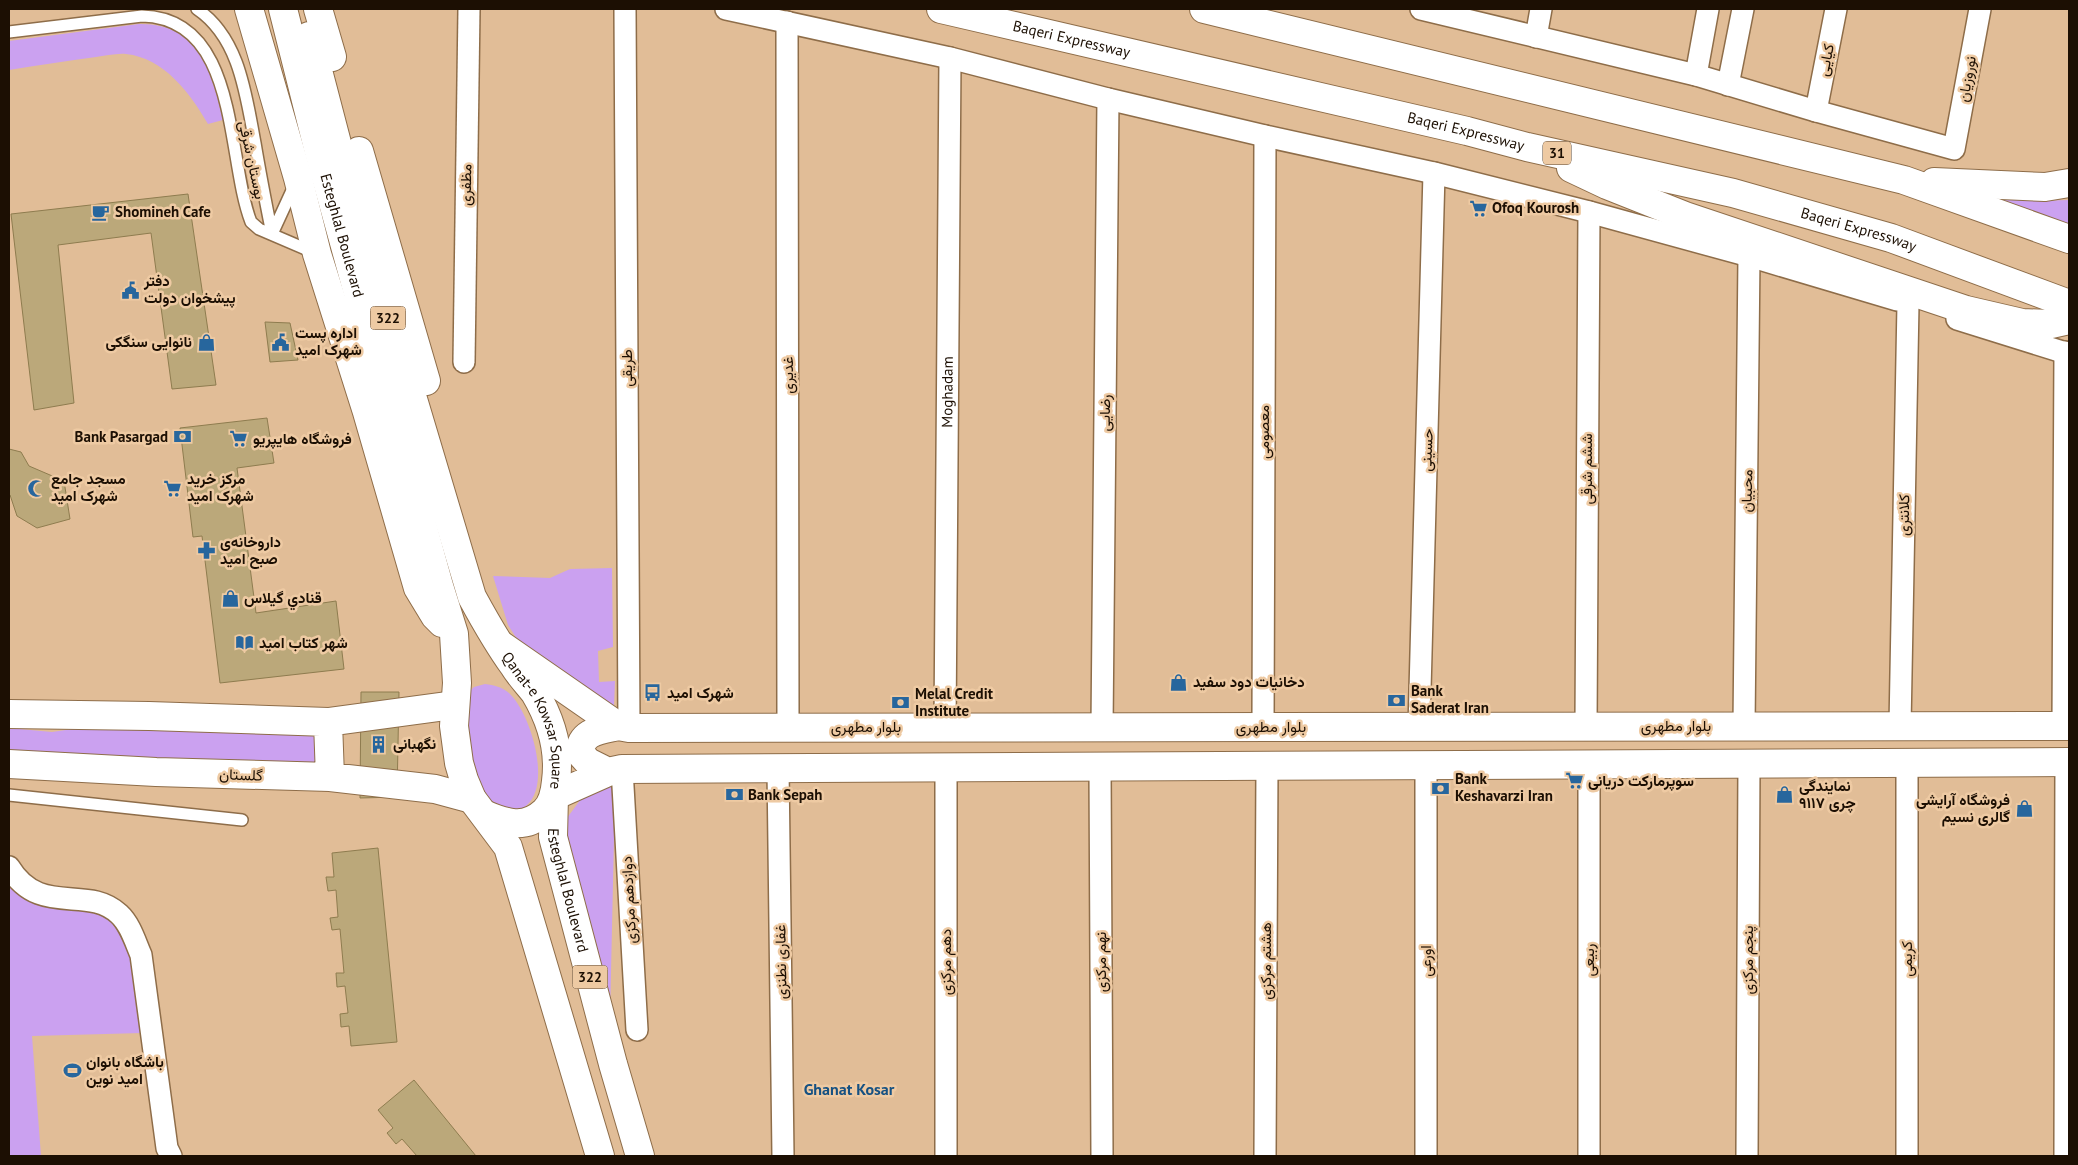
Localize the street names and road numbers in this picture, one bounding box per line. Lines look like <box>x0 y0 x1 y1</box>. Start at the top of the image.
street label: Baqeri Expressway <box>1011 16 1132 62</box>
street label: کیایی <box>1813 42 1839 78</box>
street label: نوروزیان <box>1953 54 1980 103</box>
street label: Baqeri Expressway <box>1406 108 1527 155</box>
street label: بوستان شرقی <box>234 119 270 201</box>
road number: 31 <box>1543 142 1571 164</box>
street label: مظفری <box>456 164 476 206</box>
street label: Esteghlal Boulevard <box>316 171 369 299</box>
street label: Baqeri Expressway <box>1799 203 1919 256</box>
road number: 322 <box>370 306 406 330</box>
street label: طریقی <box>617 349 637 387</box>
street label: غدیری <box>778 356 798 394</box>
street label: Moghadam <box>937 356 957 428</box>
street label: رضایی <box>1095 394 1115 432</box>
street label: معصومی <box>1254 405 1274 459</box>
street label: حسینی <box>1416 428 1438 472</box>
street label: ششم شرقی <box>1577 433 1597 505</box>
street label: محبیان <box>1737 469 1756 513</box>
street label: کلانتری <box>1894 494 1914 536</box>
street label: Qanat-e Kowsar Square <box>498 648 567 790</box>
street label: بلوار مطهری <box>1641 716 1711 736</box>
street label: بلوار مطهری <box>831 717 901 737</box>
street label: بلوار مطهری <box>1236 717 1306 737</box>
street label: گلستان <box>219 764 264 785</box>
street label: Esteghlal Boulevard <box>544 828 593 954</box>
street label: دوازدهم مرکزی <box>617 856 641 944</box>
street label: هشتم مرکزی <box>1256 922 1276 1000</box>
street label: غفاری نطنزی <box>770 924 792 1000</box>
street label: پنجم مرکزی <box>1738 926 1758 994</box>
street label: دهم مرکزی <box>936 929 956 995</box>
street label: نهم مرکزی <box>1091 932 1111 992</box>
street label: کریمی <box>1897 941 1917 977</box>
street label: ربیعی <box>1579 944 1599 976</box>
street label: اورعی <box>1416 945 1436 977</box>
road number: 322 <box>572 966 608 989</box>

